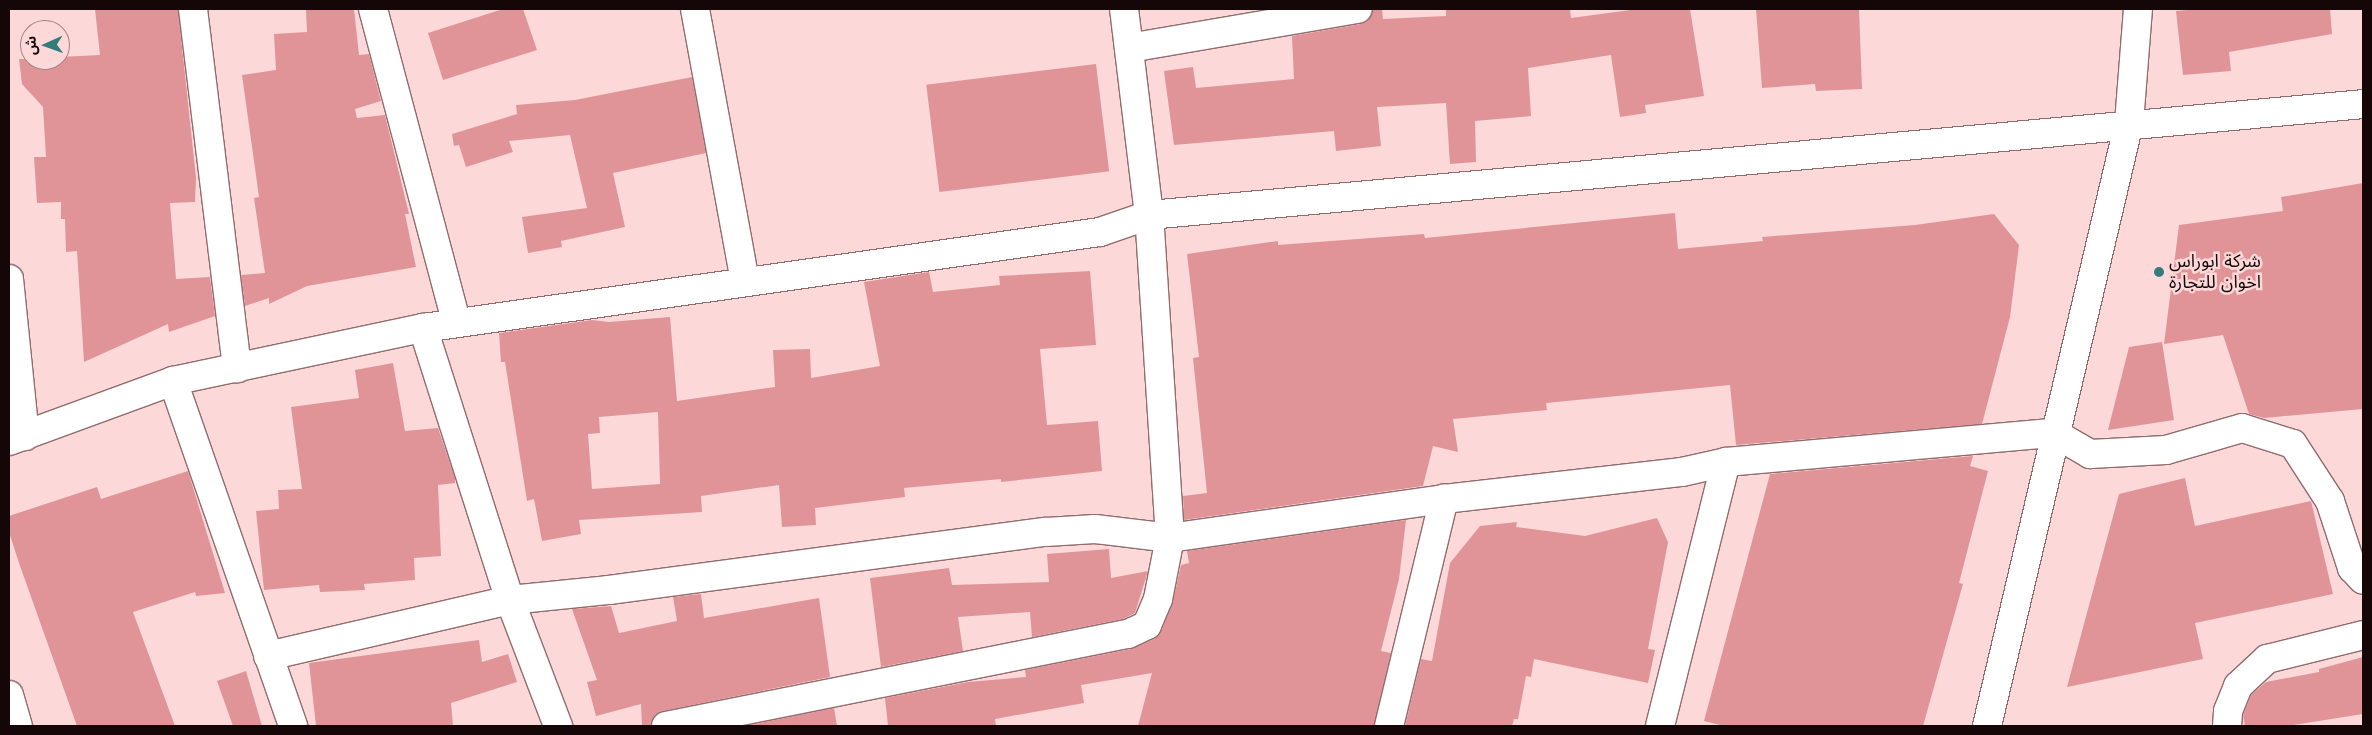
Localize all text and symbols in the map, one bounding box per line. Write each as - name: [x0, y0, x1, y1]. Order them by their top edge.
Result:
- north arrow: [20, 20, 70, 70]
- text: ش: [21, 36, 41, 55]
- place label: شركة ابوراس اخوان للتجارة: [2169, 251, 2261, 294]
- marker: شركة ابوراس اخوان للتجارة: [2153, 266, 2165, 278]

